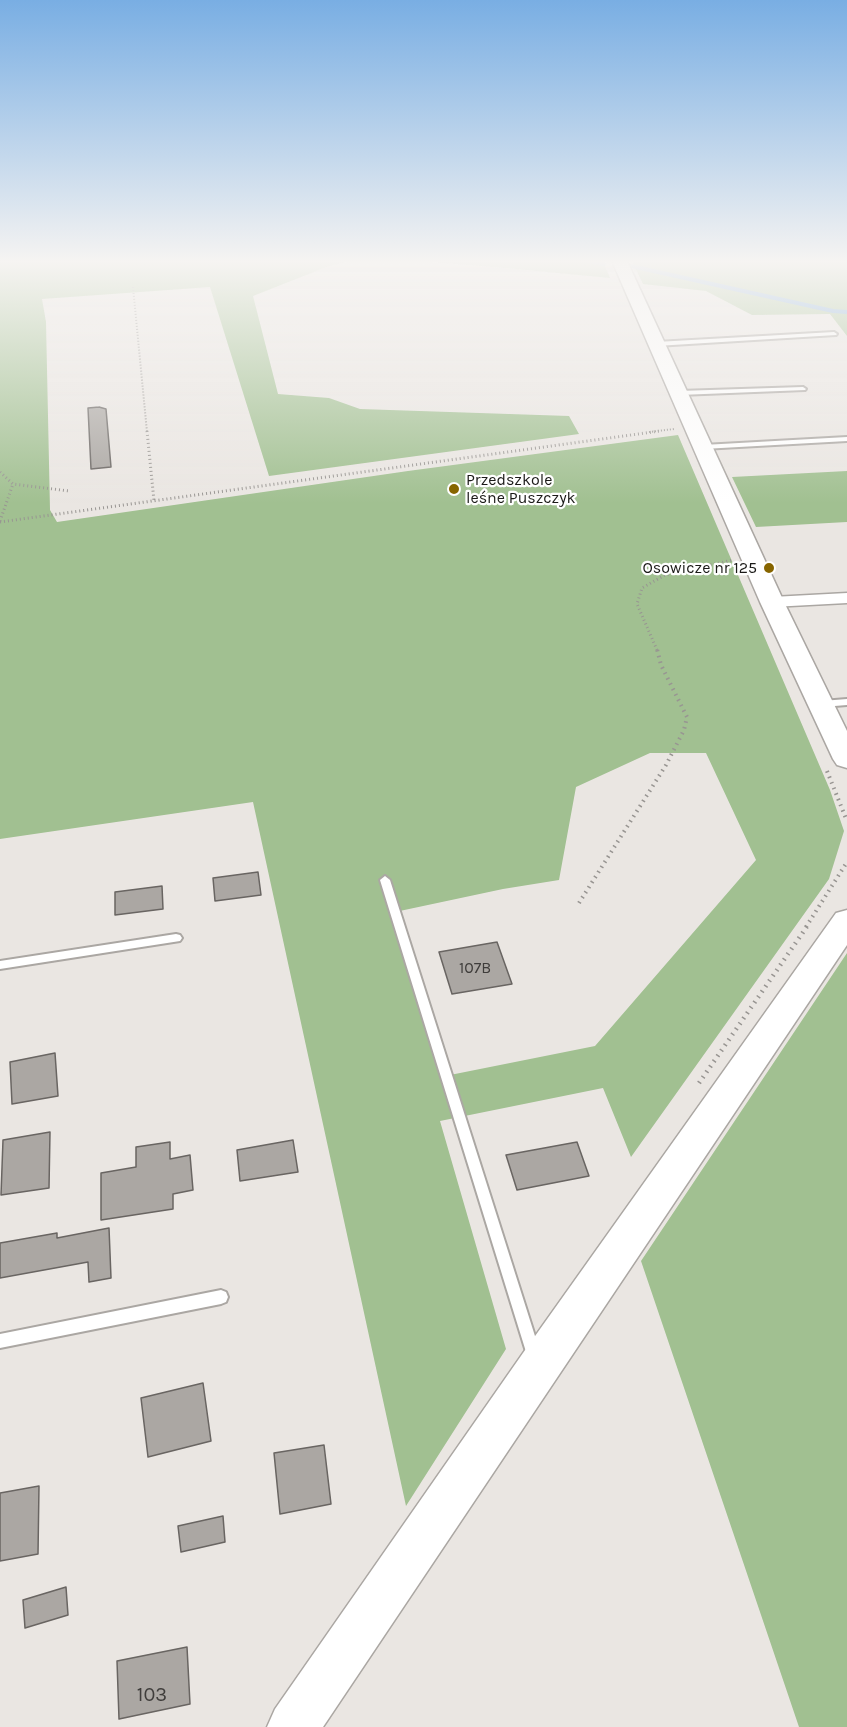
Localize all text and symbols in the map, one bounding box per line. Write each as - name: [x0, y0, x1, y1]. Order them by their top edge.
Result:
- place label: Przedszkole leśne Puszczyk: [466, 470, 576, 508]
- marker: Przedszkole leśne Puszczyk: [447, 482, 461, 496]
- place label: Osowicze nr 125: [642, 558, 757, 578]
- marker: Osowicze nr 125: [762, 561, 776, 575]
- house number: 107B: [459, 958, 491, 978]
- house number: 103: [137, 1683, 167, 1707]

